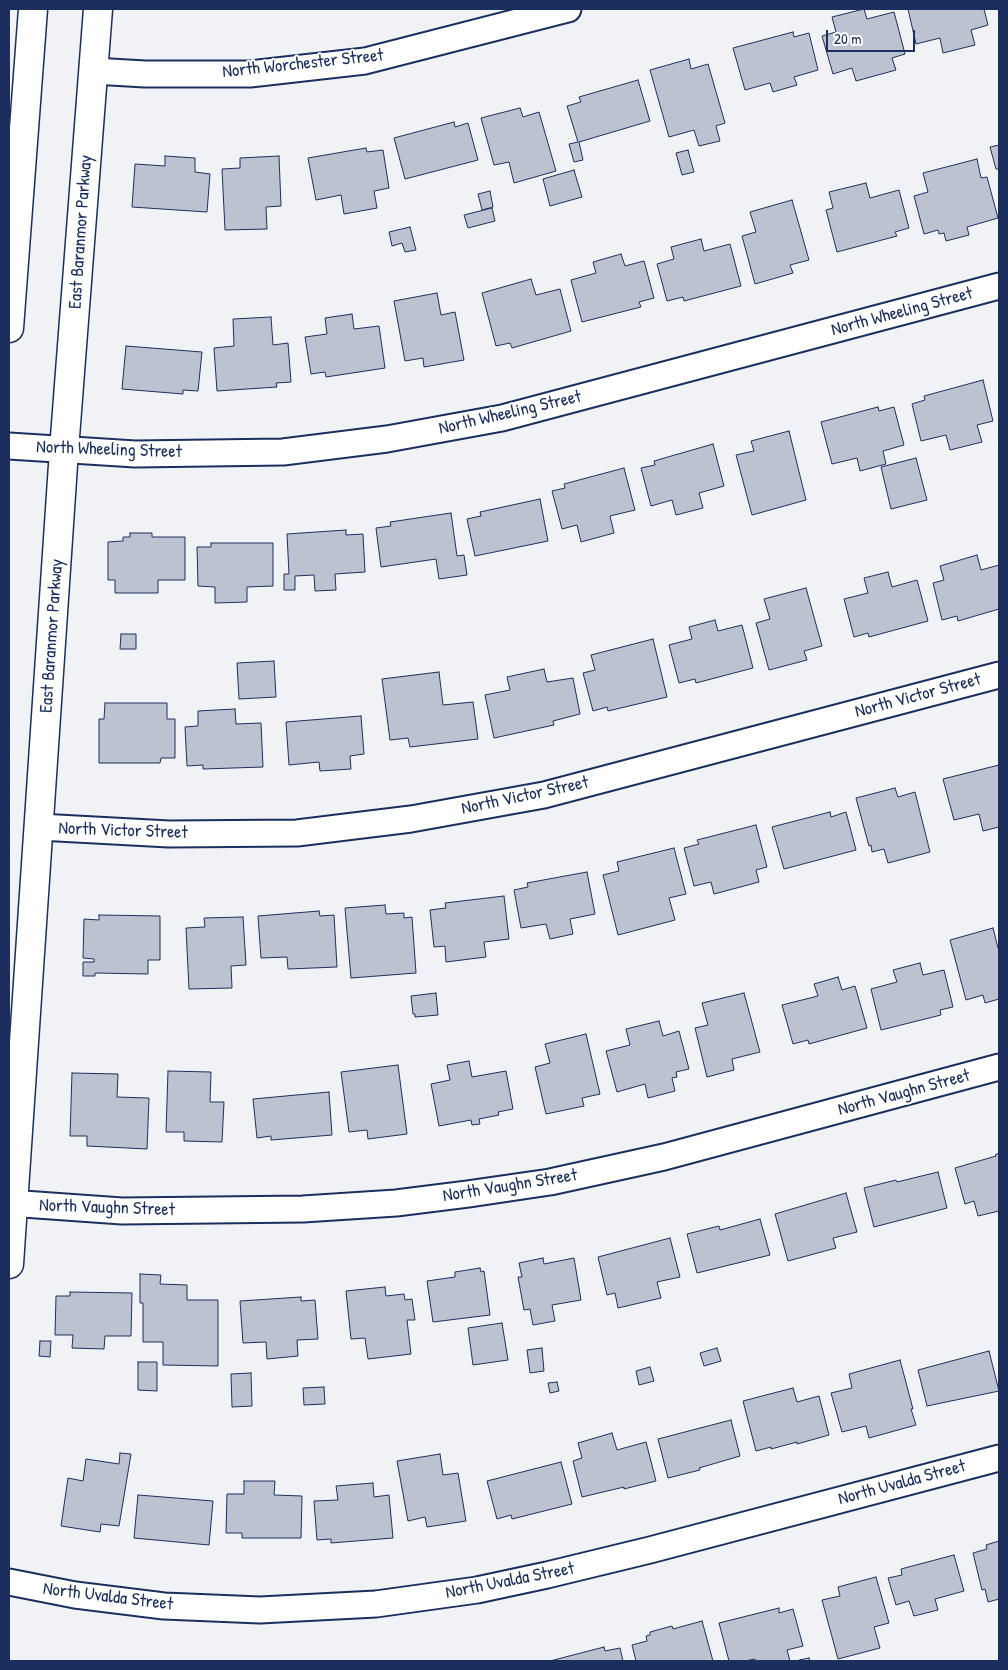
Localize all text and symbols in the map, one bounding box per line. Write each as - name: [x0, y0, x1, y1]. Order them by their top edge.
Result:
- scale bar: [828, 20, 917, 52]
- text: 20 m: [834, 28, 861, 49]
- street label: North Worchester Street: [221, 45, 385, 83]
- street label: East Baranmor Parkway: [65, 154, 97, 310]
- street label: North Wheeling Street: [829, 283, 975, 341]
- street label: North Wheeling Street: [437, 386, 583, 440]
- street label: North Wheeling Street: [36, 437, 182, 463]
- street label: East Baranmor Parkway: [36, 558, 68, 714]
- street label: North Victor Street: [853, 669, 983, 723]
- street label: North Victor Street: [460, 772, 590, 820]
- street label: North Victor Street: [58, 818, 188, 844]
- street label: North Vaughn Street: [836, 1065, 972, 1121]
- street label: North Vaughn Street: [441, 1165, 579, 1207]
- street label: North Vaughn Street: [39, 1195, 175, 1221]
- street label: North Uvalda Street: [836, 1456, 968, 1510]
- street label: North Uvalda Street: [444, 1558, 576, 1604]
- street label: North Uvalda Street: [42, 1578, 174, 1616]

